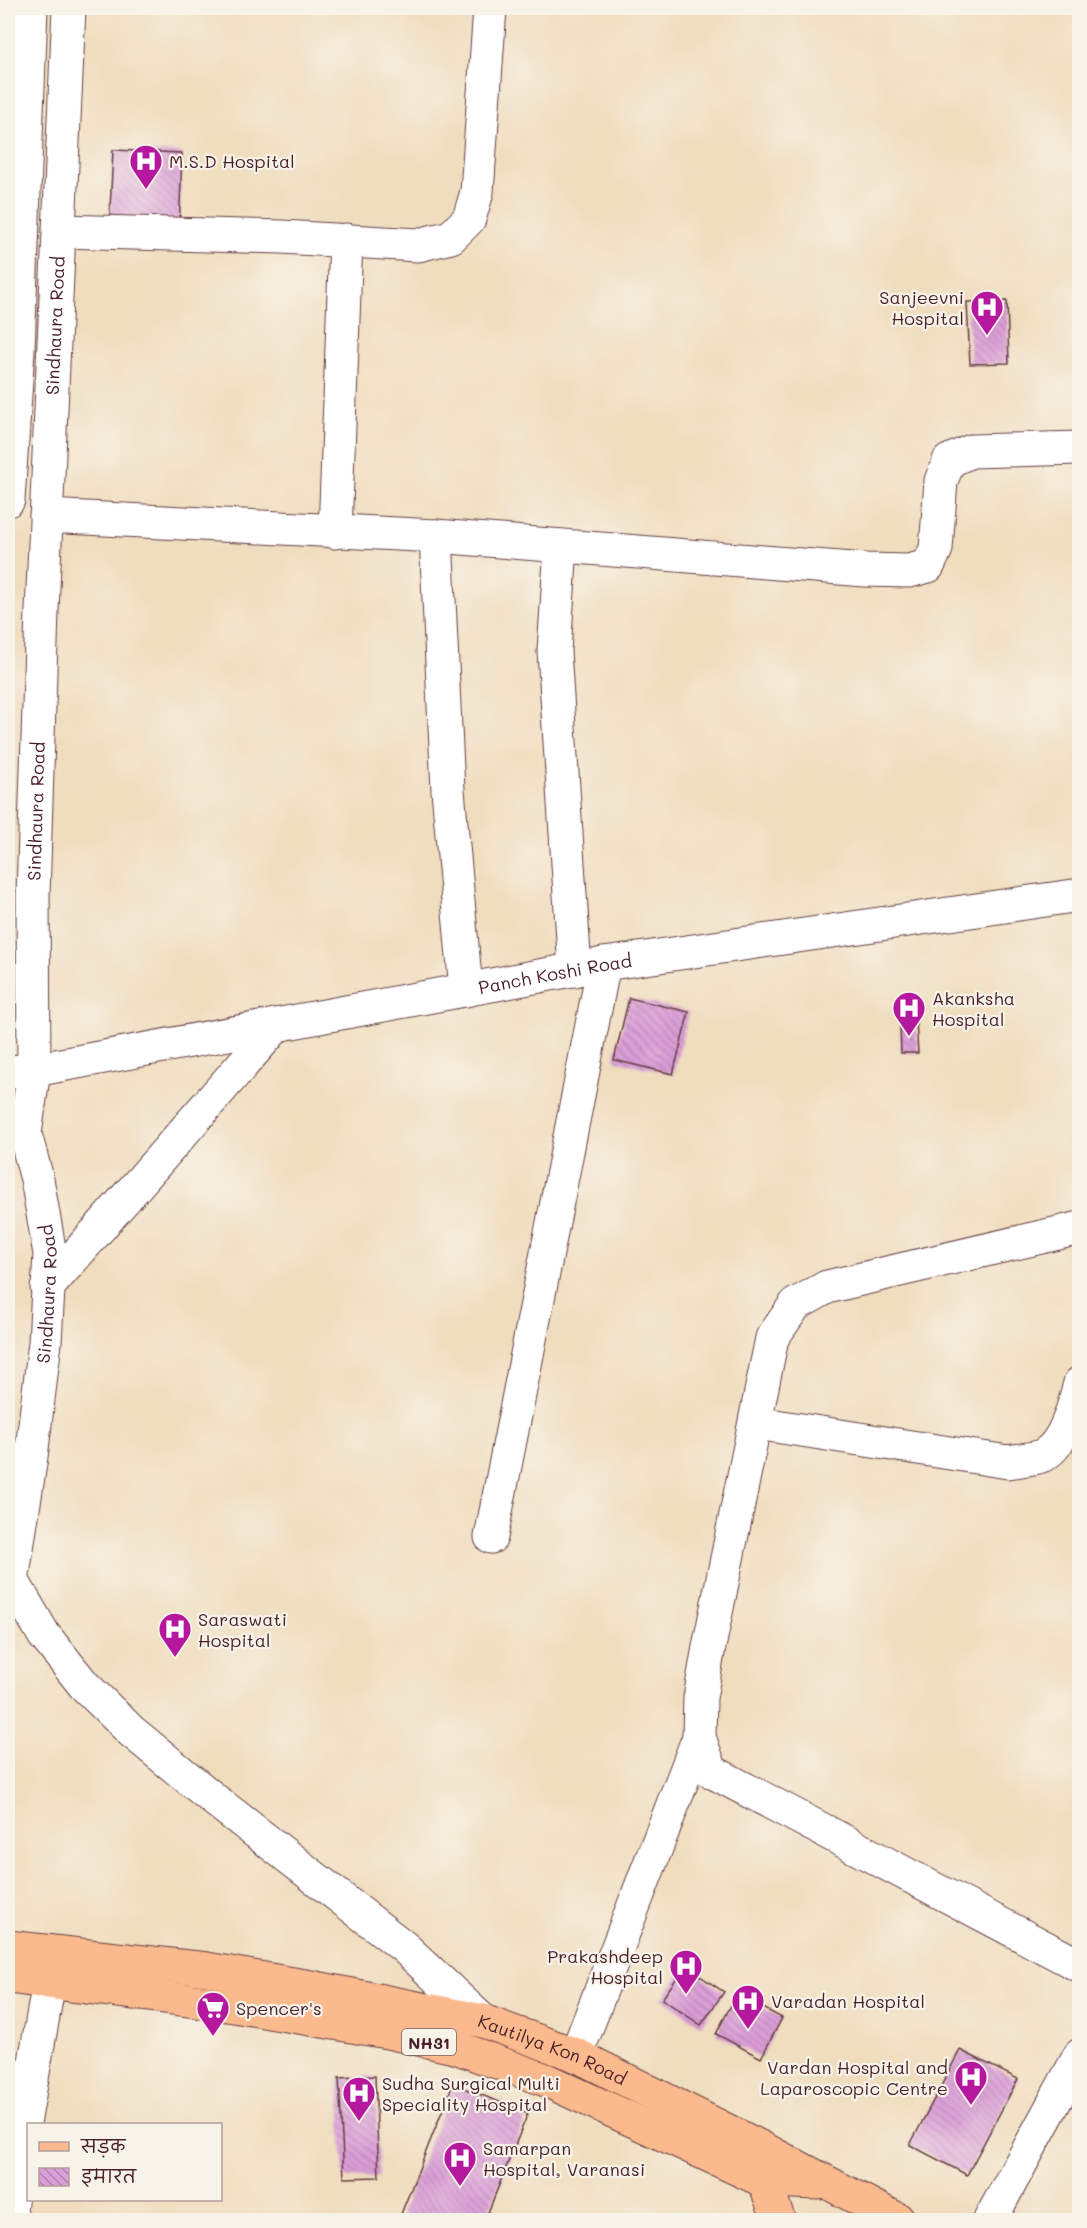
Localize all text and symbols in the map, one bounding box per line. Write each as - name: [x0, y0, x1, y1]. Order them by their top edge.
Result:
- hospital icon: M.S.D Hospital: [128, 143, 164, 190]
- place label: M.S.D Hospital: [169, 149, 295, 173]
- street label: Sindhaura Road: [40, 255, 70, 396]
- place label: Sanjeevni Hospital: [879, 285, 964, 330]
- hospital icon: Sanjeevni Hospital: [969, 289, 1005, 336]
- street label: Sindhaura Road: [21, 741, 50, 881]
- street label: Panch Koshi Road: [476, 948, 633, 999]
- place label: Akanksha Hospital: [932, 986, 1015, 1031]
- hospital icon: Akanksha Hospital: [891, 990, 927, 1037]
- street label: Sindhaura Road: [31, 1223, 62, 1364]
- place label: Saraswati Hospital: [198, 1607, 287, 1652]
- hospital icon: Saraswati Hospital: [157, 1611, 193, 1658]
- place label: Prakashdeep Hospital: [547, 1944, 663, 1989]
- hospital icon: Prakashdeep Hospital: [668, 1948, 704, 1995]
- hospital icon: Varadan Hospital: [730, 1983, 766, 2030]
- place label: Varadan Hospital: [771, 1989, 925, 2013]
- supermarket icon: Spencer's: [195, 1990, 231, 2037]
- place label: Spencer's: [236, 1996, 322, 2020]
- street label: Kautilya Kon Road: [475, 2008, 631, 2090]
- road number: NH31: [402, 2029, 456, 2055]
- place label: Vardan Hospital and Laparoscopic Centre: [760, 2055, 948, 2100]
- hospital icon: Vardan Hospital and Laparoscopic Centre: [953, 2059, 989, 2106]
- place label: Sudha Surgical Multi Speciality Hospital: [382, 2071, 560, 2116]
- hospital icon: Sudha Surgical Multi Speciality Hospital: [341, 2075, 377, 2122]
- legend: [27, 2123, 222, 2201]
- text: सड़क: [80, 2134, 126, 2158]
- place label: Samarpan Hospital, Varanasi: [483, 2136, 645, 2181]
- hospital icon: Samarpan Hospital, Varanasi: [442, 2140, 478, 2187]
- text: इमारत: [81, 2164, 137, 2188]

